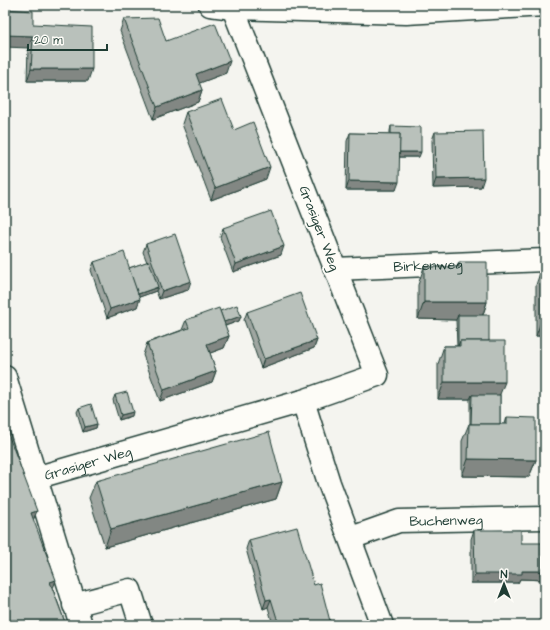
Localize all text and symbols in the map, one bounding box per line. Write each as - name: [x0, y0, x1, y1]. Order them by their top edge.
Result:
- scale bar: [28, 26, 107, 52]
- text: 20 m: [34, 32, 63, 49]
- street label: Grasiger Weg: [294, 183, 344, 274]
- street label: Birkenweg: [393, 255, 463, 277]
- street label: Grasiger Weg: [42, 442, 134, 486]
- street label: Buchenweg: [409, 510, 483, 532]
- north arrow: [484, 564, 524, 604]
- text: N: [501, 567, 508, 582]

